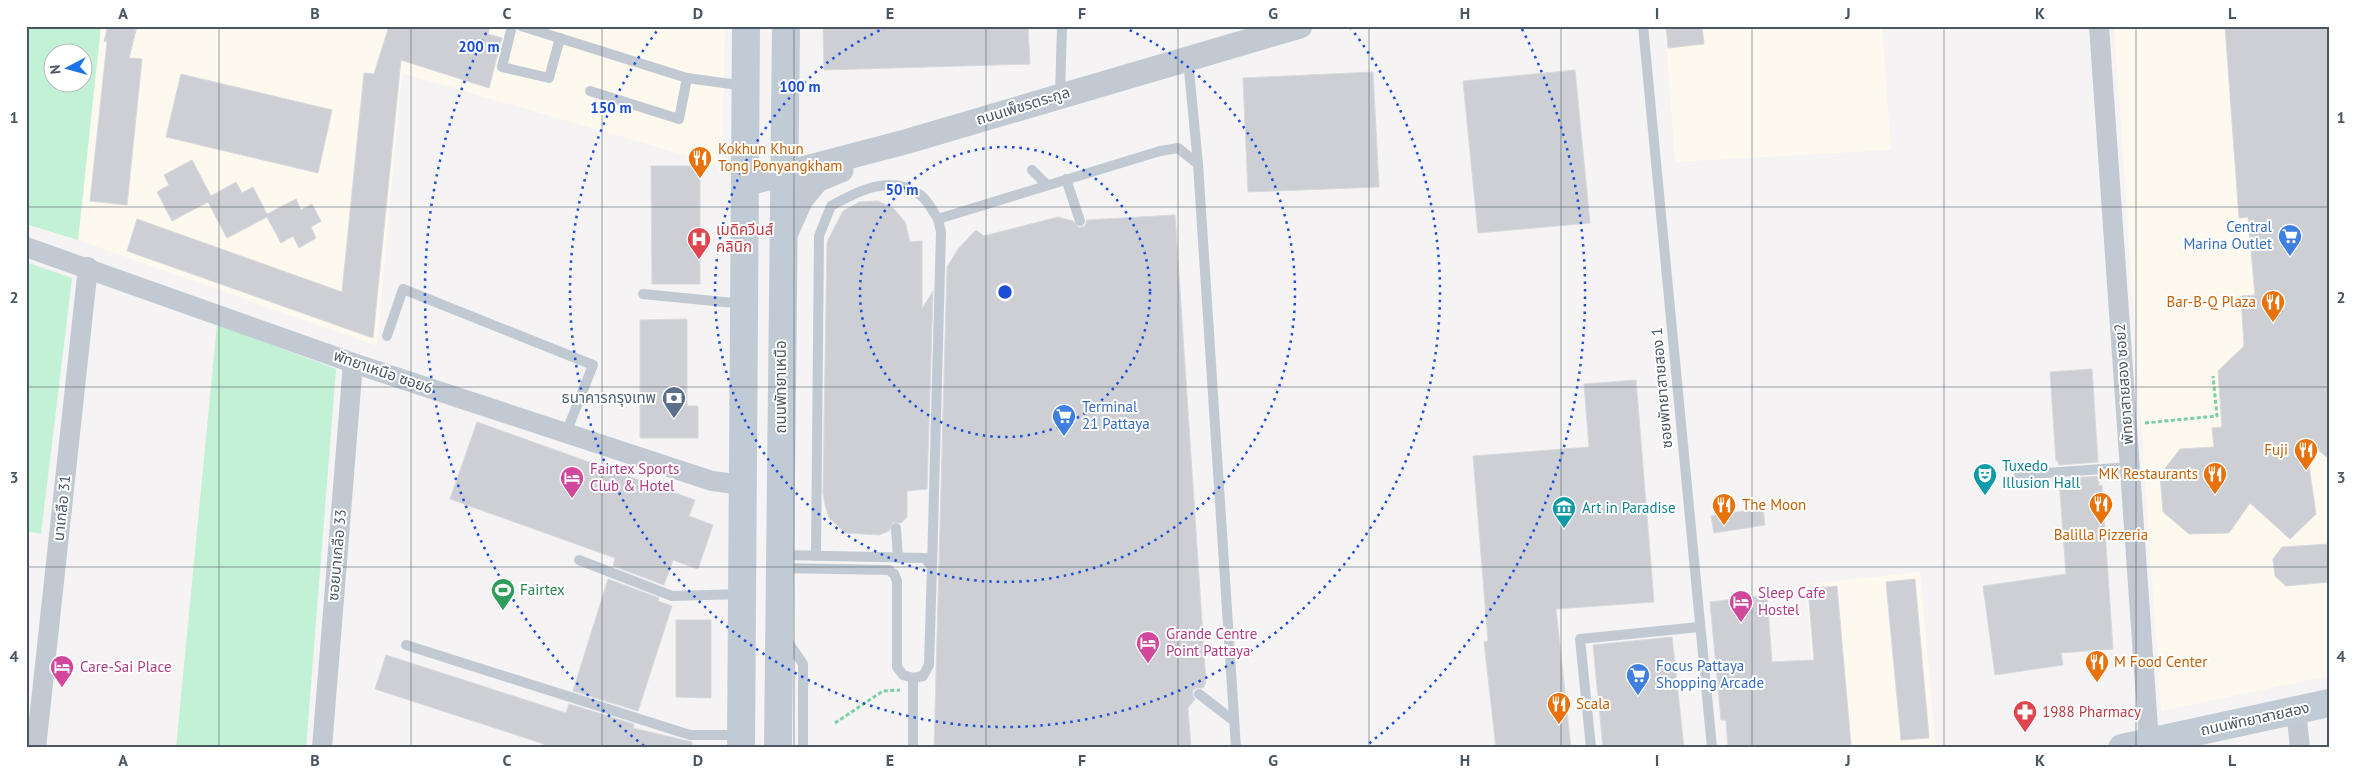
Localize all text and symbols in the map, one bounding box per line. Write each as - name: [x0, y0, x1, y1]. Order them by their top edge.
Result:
- text: A: [118, 3, 128, 23]
- text: B: [310, 3, 320, 23]
- text: C: [503, 3, 512, 23]
- text: D: [693, 3, 703, 23]
- text: E: [886, 3, 894, 23]
- text: F: [1078, 3, 1086, 23]
- text: G: [1268, 3, 1278, 23]
- text: H: [1460, 3, 1470, 23]
- text: I: [1655, 3, 1659, 23]
- text: J: [1844, 3, 1851, 23]
- text: K: [2035, 3, 2045, 23]
- text: L: [2228, 3, 2237, 23]
- text: 200 m: [458, 37, 500, 56]
- north arrow: [42, 42, 92, 92]
- text: N: [46, 64, 65, 75]
- text: 100 m: [779, 77, 821, 96]
- street label: ถนนเพ็ชรตระกูล: [974, 82, 1072, 129]
- text: 150 m: [590, 98, 632, 117]
- text: 1: [9, 107, 19, 127]
- text: 1: [2336, 107, 2346, 127]
- place label: Kokhun Khun Tong Ponyangkham: [718, 139, 843, 175]
- restaurant icon: Kokhun Khun Tong Ponyangkham: [687, 145, 713, 179]
- text: 50 m: [886, 180, 918, 199]
- place label: Central Marina Outlet: [2183, 217, 2273, 253]
- place label: เมดิควีนส์ คลินิก: [716, 220, 774, 256]
- supermarket icon: Central Marina Outlet: [2277, 223, 2303, 257]
- hospital icon: เมดิควีนส์ คลินิก: [686, 226, 712, 260]
- centre of rings: [996, 283, 1014, 301]
- text: 2: [9, 287, 19, 307]
- text: 2: [2336, 287, 2346, 307]
- restaurant icon: Bar-B-Q Plaza: [2260, 289, 2286, 323]
- place label: Bar-B-Q Plaza: [2167, 292, 2256, 311]
- street label: พัทยาสายสอง ซอย2: [2110, 323, 2137, 445]
- street label: ซอยพัทยาสายสอง 1: [1647, 327, 1676, 449]
- street label: ถนนพัทยาเหนือ: [771, 340, 790, 434]
- street label: พัทยาเหนือ ซอย6: [331, 346, 435, 397]
- bank icon: ธนาคารกรุงเทพ: [661, 385, 687, 419]
- place label: ธนาคารกรุงเทพ: [562, 388, 656, 407]
- place label: Terminal 21 Pattaya: [1082, 397, 1150, 433]
- supermarket icon: Terminal 21 Pattaya: [1051, 403, 1077, 437]
- restaurant icon: Fuji: [2293, 437, 2319, 471]
- place label: Fuji: [2264, 440, 2288, 459]
- place label: Tuxedo Illusion Hall: [2002, 456, 2081, 492]
- place label: Fairtex Sports Club & Hotel: [590, 459, 679, 495]
- restaurant icon: MK Restaurants: [2202, 461, 2228, 495]
- theatre icon: Tuxedo Illusion Hall: [1972, 462, 1998, 496]
- place label: MK Restaurants: [2099, 464, 2198, 483]
- hotel icon: Fairtex Sports Club & Hotel: [559, 465, 585, 499]
- text: 3: [9, 467, 19, 487]
- text: 3: [2336, 467, 2346, 487]
- street label: นาเกลือ 31: [49, 474, 74, 542]
- restaurant icon: Balilla Pizzeria: [2088, 491, 2114, 525]
- restaurant icon: The Moon: [1711, 492, 1737, 526]
- museum icon: Art in Paradise: [1551, 495, 1577, 529]
- place label: The Moon: [1742, 495, 1806, 514]
- place label: Art in Paradise: [1582, 498, 1676, 517]
- street label: ซอยนาเกลือ 33: [323, 508, 350, 602]
- place label: Balilla Pizzeria: [2054, 525, 2148, 544]
- sports icon: Fairtex: [490, 577, 516, 611]
- place label: Fairtex: [520, 580, 565, 599]
- place label: Sleep Cafe Hostel: [1758, 583, 1826, 619]
- hotel icon: Sleep Cafe Hostel: [1728, 589, 1754, 623]
- place label: Grande Centre Point Pattaya: [1166, 624, 1257, 660]
- hotel icon: Grande Centre Point Pattaya: [1135, 630, 1161, 664]
- text: 4: [9, 646, 19, 666]
- text: 4: [2336, 646, 2346, 666]
- restaurant icon: M Food Center: [2084, 649, 2110, 683]
- place label: M Food Center: [2114, 652, 2207, 671]
- hotel icon: Care-Sai Place: [49, 654, 75, 688]
- place label: Focus Pattaya Shopping Arcade: [1656, 656, 1764, 692]
- place label: Care-Sai Place: [80, 657, 172, 676]
- supermarket icon: Focus Pattaya Shopping Arcade: [1625, 662, 1651, 696]
- restaurant icon: Scala: [1546, 691, 1572, 725]
- place label: Scala: [1576, 694, 1610, 713]
- street label: ถนนพัทยาสายสอง: [2199, 698, 2311, 739]
- pharmacy icon: 1988 Pharmacy: [2012, 699, 2038, 733]
- place label: 1988 Pharmacy: [2042, 702, 2141, 721]
- text: A: [118, 750, 128, 770]
- text: B: [310, 750, 320, 770]
- text: C: [503, 750, 512, 770]
- text: D: [693, 750, 703, 770]
- text: E: [886, 750, 894, 770]
- text: F: [1078, 750, 1086, 770]
- text: G: [1268, 750, 1278, 770]
- text: H: [1460, 750, 1470, 770]
- text: I: [1655, 750, 1659, 770]
- text: J: [1844, 750, 1851, 770]
- text: K: [2035, 750, 2045, 770]
- text: L: [2228, 750, 2237, 770]

